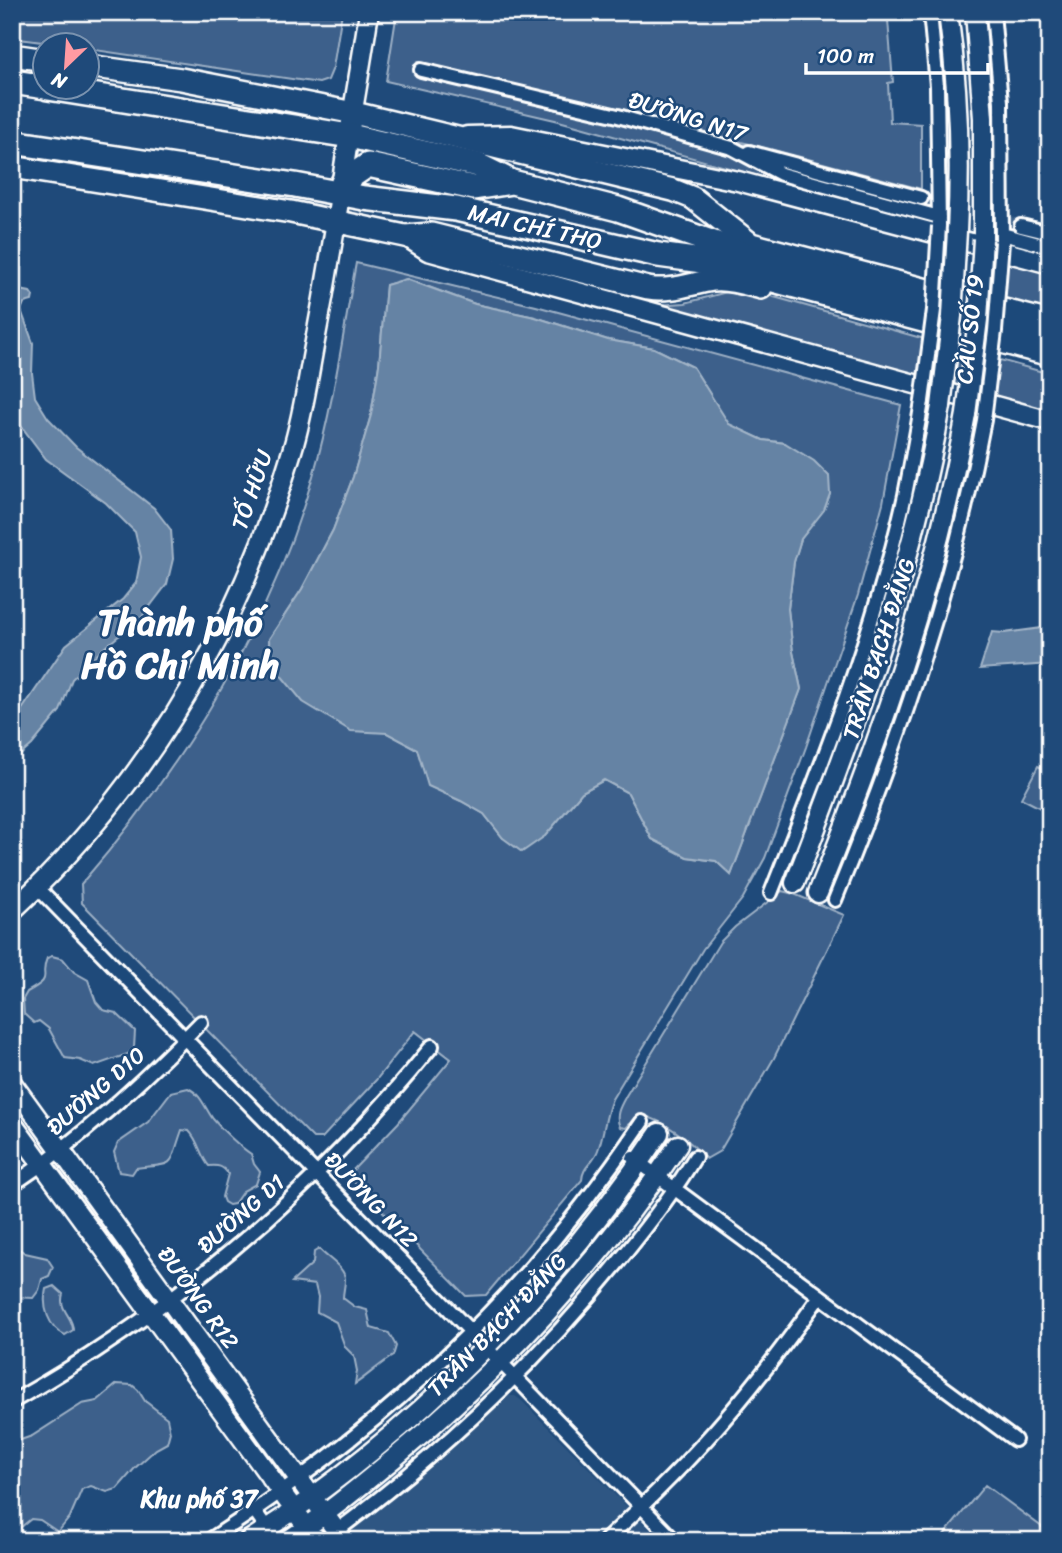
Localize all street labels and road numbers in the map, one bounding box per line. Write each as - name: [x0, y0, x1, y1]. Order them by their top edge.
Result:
- street label: ĐƯỜNG N17: [624, 80, 754, 155]
- street label: MAI CHÍ THỌ: [464, 192, 606, 262]
- street label: CẦU SỐ 19: [944, 272, 996, 386]
- street label: TỐ HỮU: [219, 443, 285, 536]
- street label: TRẦN BẠCH ĐẰNG: [830, 553, 928, 745]
- street label: ĐƯỜNG D10: [37, 1036, 155, 1146]
- street label: ĐƯỜNG N12: [314, 1142, 428, 1258]
- street label: ĐƯỜNG D1: [187, 1163, 295, 1265]
- street label: ĐƯỜNG R12: [146, 1237, 250, 1359]
- street label: TRẦN BẠCH ĐẰNG: [416, 1243, 578, 1407]

